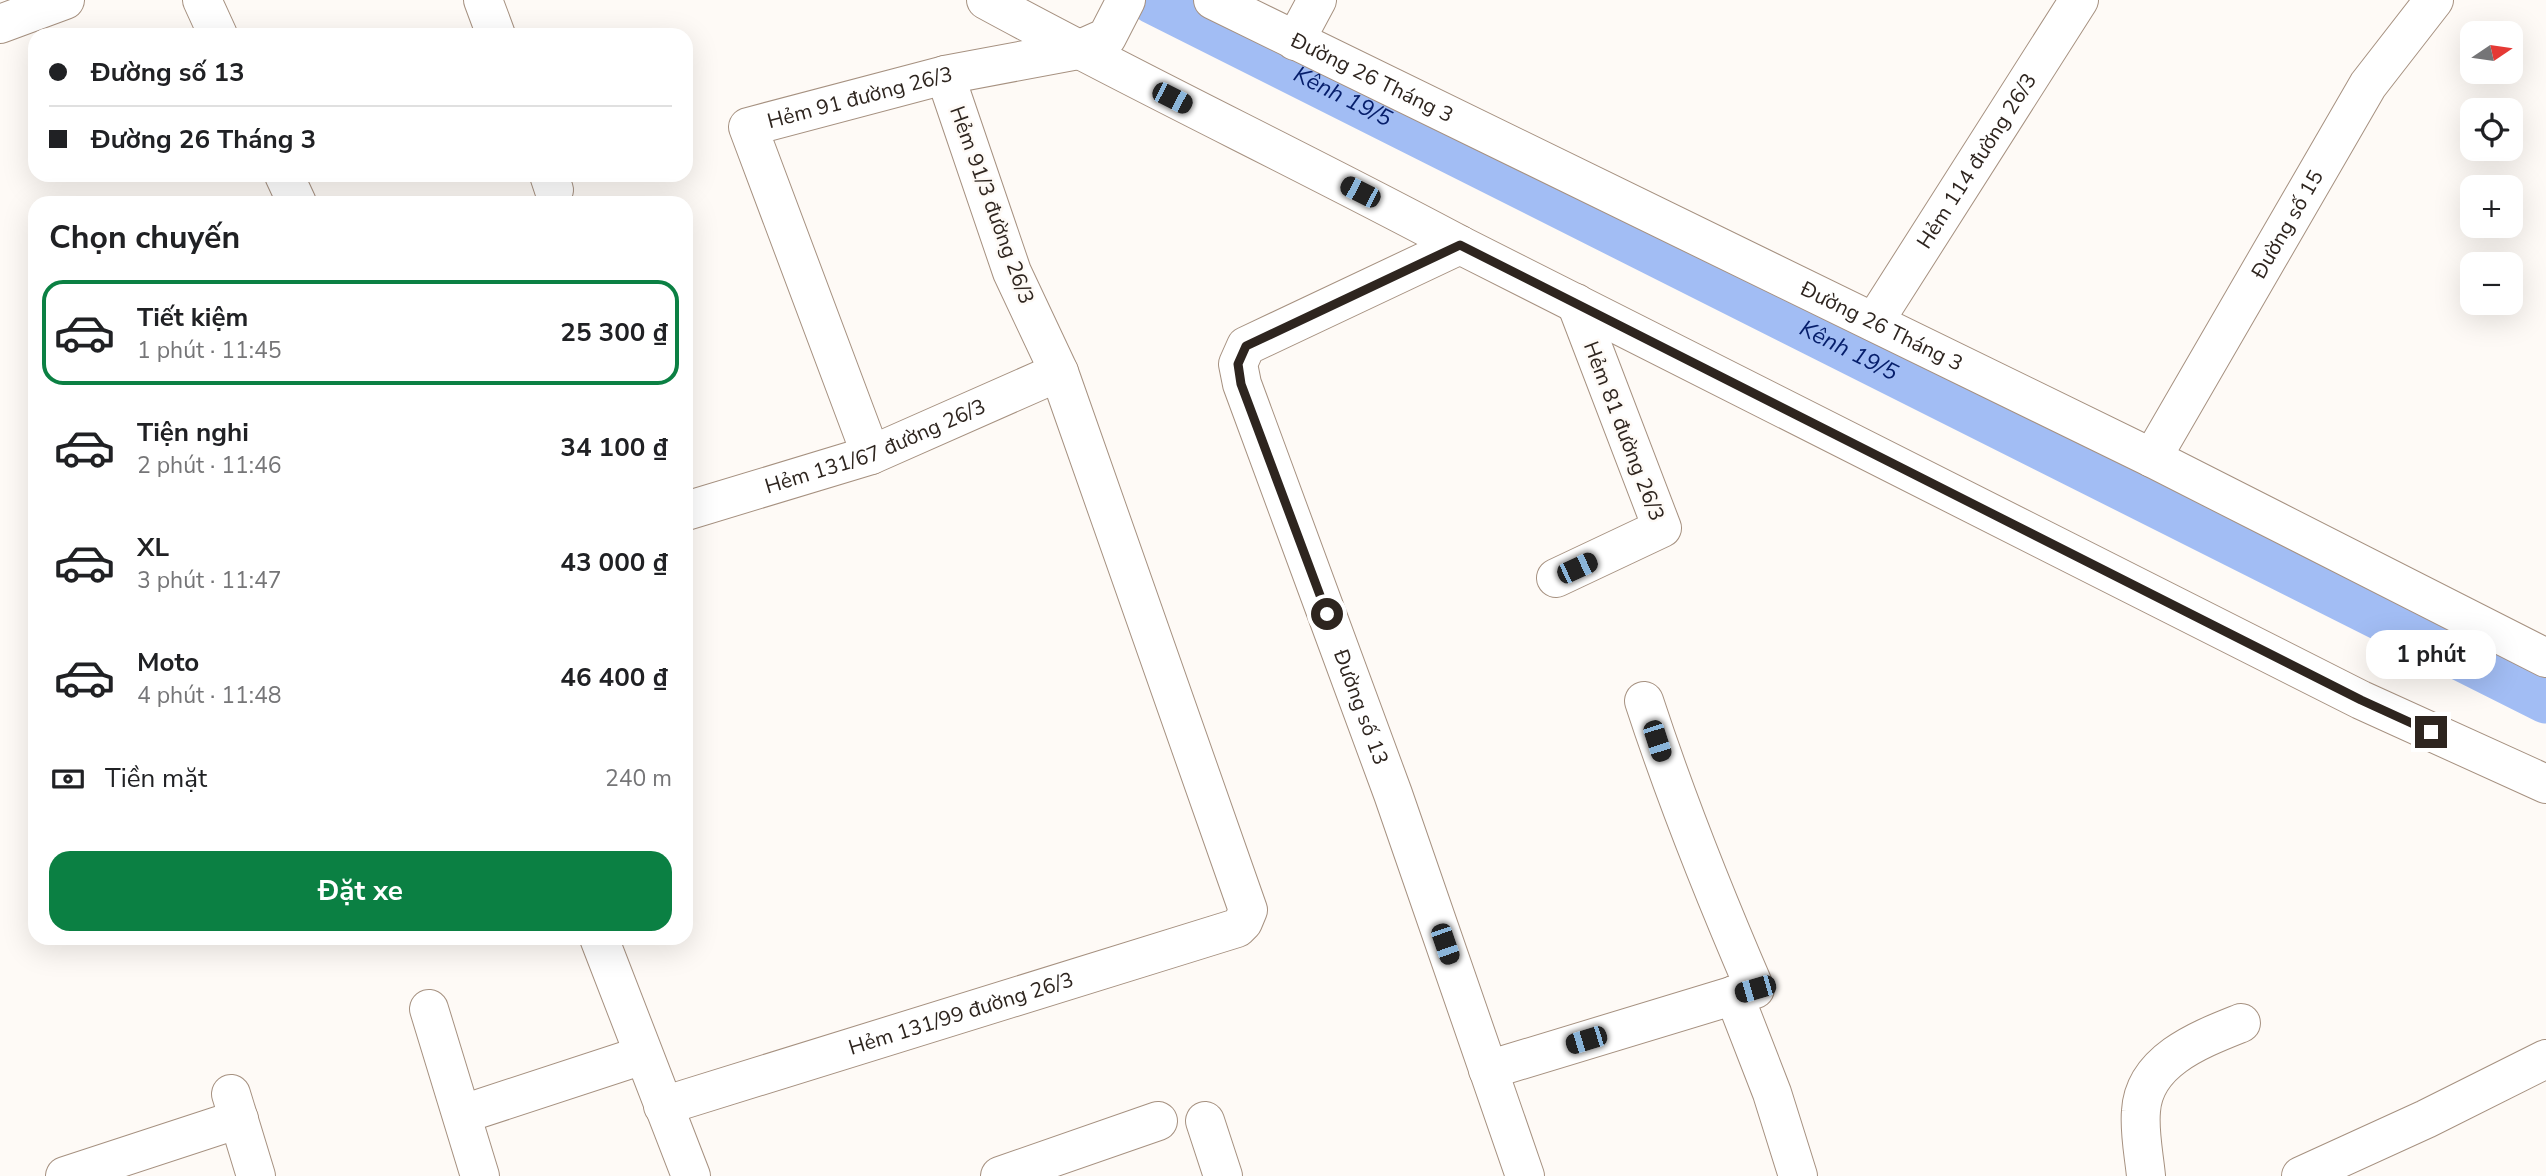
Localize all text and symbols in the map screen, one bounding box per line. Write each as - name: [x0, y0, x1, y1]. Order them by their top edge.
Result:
- north arrow: [2460, 21, 2524, 84]
- map controls: [2460, 21, 2523, 315]
- street label: Đường 26 Tháng 3: [1285, 26, 1458, 129]
- text: Đường số 13: [91, 55, 245, 90]
- water label: Kênh 19/5: [1289, 59, 1398, 134]
- street label: Hẻm 91 đường 26/3: [764, 60, 955, 135]
- street label: Hẻm 114 đường 26/3: [1910, 68, 2043, 254]
- car: [1149, 79, 1196, 117]
- button: locate: [2460, 98, 2523, 161]
- street label: Hẻm 91/3 đường 26/3: [943, 102, 1041, 308]
- text: Đường 26 Tháng 3: [91, 122, 316, 157]
- street label: Đường số 15: [2244, 165, 2330, 285]
- car: [1337, 173, 1384, 211]
- button: +: [2460, 175, 2523, 238]
- text: Chọn chuyến: [49, 216, 240, 259]
- button: −: [2460, 252, 2523, 315]
- street label: Đường 26 Tháng 3: [1795, 274, 1968, 378]
- text: Tiết kiệm: [137, 300, 248, 335]
- icon: car: [53, 301, 116, 364]
- water label: Kênh 19/5: [1794, 313, 1903, 388]
- text: 25 300 ₫: [560, 315, 668, 350]
- text: 1 phút · 11:45: [137, 335, 282, 366]
- street label: Hẻm 81 đường 26/3: [1577, 337, 1671, 525]
- street label: Hẻm 131/67 đường 26/3: [761, 392, 990, 500]
- text: Tiện nghi: [137, 415, 249, 450]
- icon: car: [53, 416, 116, 479]
- text: 34 100 ₫: [560, 430, 668, 465]
- text: 2 phút · 11:46: [137, 450, 282, 481]
- text: XL: [137, 530, 169, 565]
- icon: car: [53, 531, 116, 594]
- text: 43 000 ₫: [560, 545, 668, 580]
- car: [1554, 550, 1601, 586]
- text: 3 phút · 11:47: [137, 565, 282, 596]
- route start: [1311, 598, 1343, 630]
- callout: 1 phút: [2366, 630, 2496, 680]
- text: 1 phút: [2396, 639, 2466, 670]
- street label: Đường số 13: [1327, 644, 1395, 769]
- text: Moto: [137, 645, 199, 680]
- icon: car: [53, 646, 116, 709]
- text: 46 400 ₫: [560, 660, 668, 695]
- text: 4 phút · 11:48: [137, 680, 282, 711]
- route end: [2415, 716, 2447, 748]
- car: [1641, 718, 1674, 764]
- icon: cash: [49, 760, 87, 798]
- text: Tiền mặt: [105, 761, 207, 796]
- text: 240 m: [605, 763, 672, 794]
- button: Đặt xe: [49, 851, 672, 931]
- car: [1429, 921, 1462, 967]
- street label: Hẻm 131/99 đường 26/3: [845, 966, 1077, 1062]
- car: [1732, 973, 1779, 1005]
- car: [1563, 1024, 1610, 1056]

